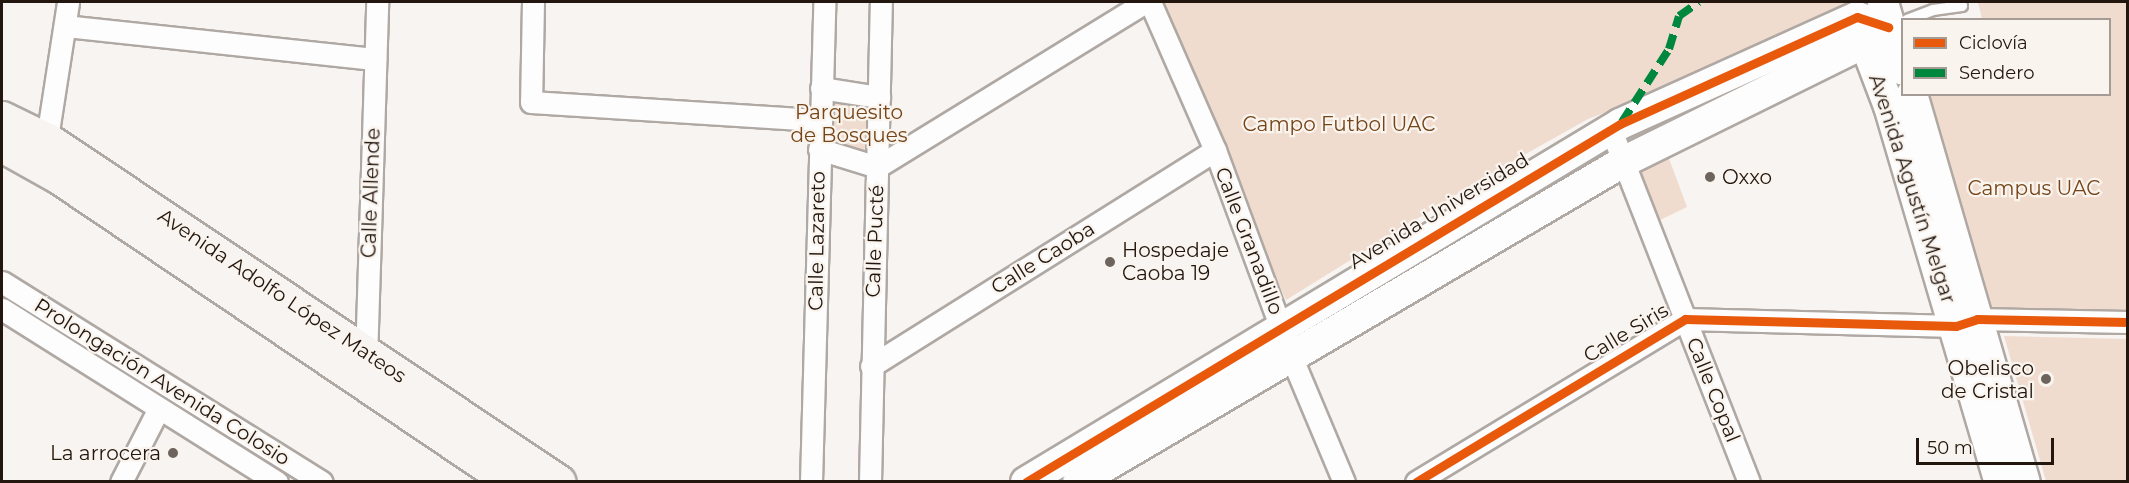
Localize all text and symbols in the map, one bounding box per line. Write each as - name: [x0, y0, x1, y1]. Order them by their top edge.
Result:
- legend: [1901, 18, 2111, 96]
- text: Ciclovía: [1959, 32, 2028, 54]
- text: Sendero: [1959, 62, 2034, 84]
- street label: Avenida Agustín Melgar: [1864, 71, 1960, 307]
- park label: Parquesito de Bosques: [790, 100, 908, 147]
- park label: Campo Futbol UAC: [1243, 112, 1435, 136]
- street label: Calle Allende: [357, 127, 385, 259]
- street label: Avenida Universidad: [1345, 148, 1533, 274]
- street label: Calle Granadillo: [1210, 164, 1288, 318]
- place label: Oxxo: [1722, 165, 1772, 189]
- marker: Oxxo: [1703, 170, 1717, 184]
- street label: Calle Lazareto: [804, 171, 830, 311]
- park label: Campus UAC: [1968, 176, 2100, 200]
- street label: Calle Pucté: [861, 184, 889, 298]
- street label: Avenida Adolfo López Mateos: [153, 204, 411, 388]
- street label: Calle Caoba: [987, 217, 1099, 299]
- place label: Hospedaje Caoba 19: [1122, 238, 1229, 285]
- marker: Hospedaje Caoba 19: [1103, 255, 1117, 269]
- street label: Prolongación Avenida Colosio: [30, 293, 294, 471]
- street label: Calle Siris: [1579, 298, 1673, 368]
- street label: Calle Copal: [1681, 334, 1745, 446]
- place label: Obelisco de Cristal: [1941, 356, 2034, 403]
- marker: Obelisco de Cristal: [2039, 372, 2053, 386]
- scale bar: [1919, 426, 2057, 464]
- text: 50 m: [1927, 437, 1973, 459]
- place label: La arrocera: [50, 441, 161, 465]
- marker: La arrocera: [166, 446, 180, 460]

